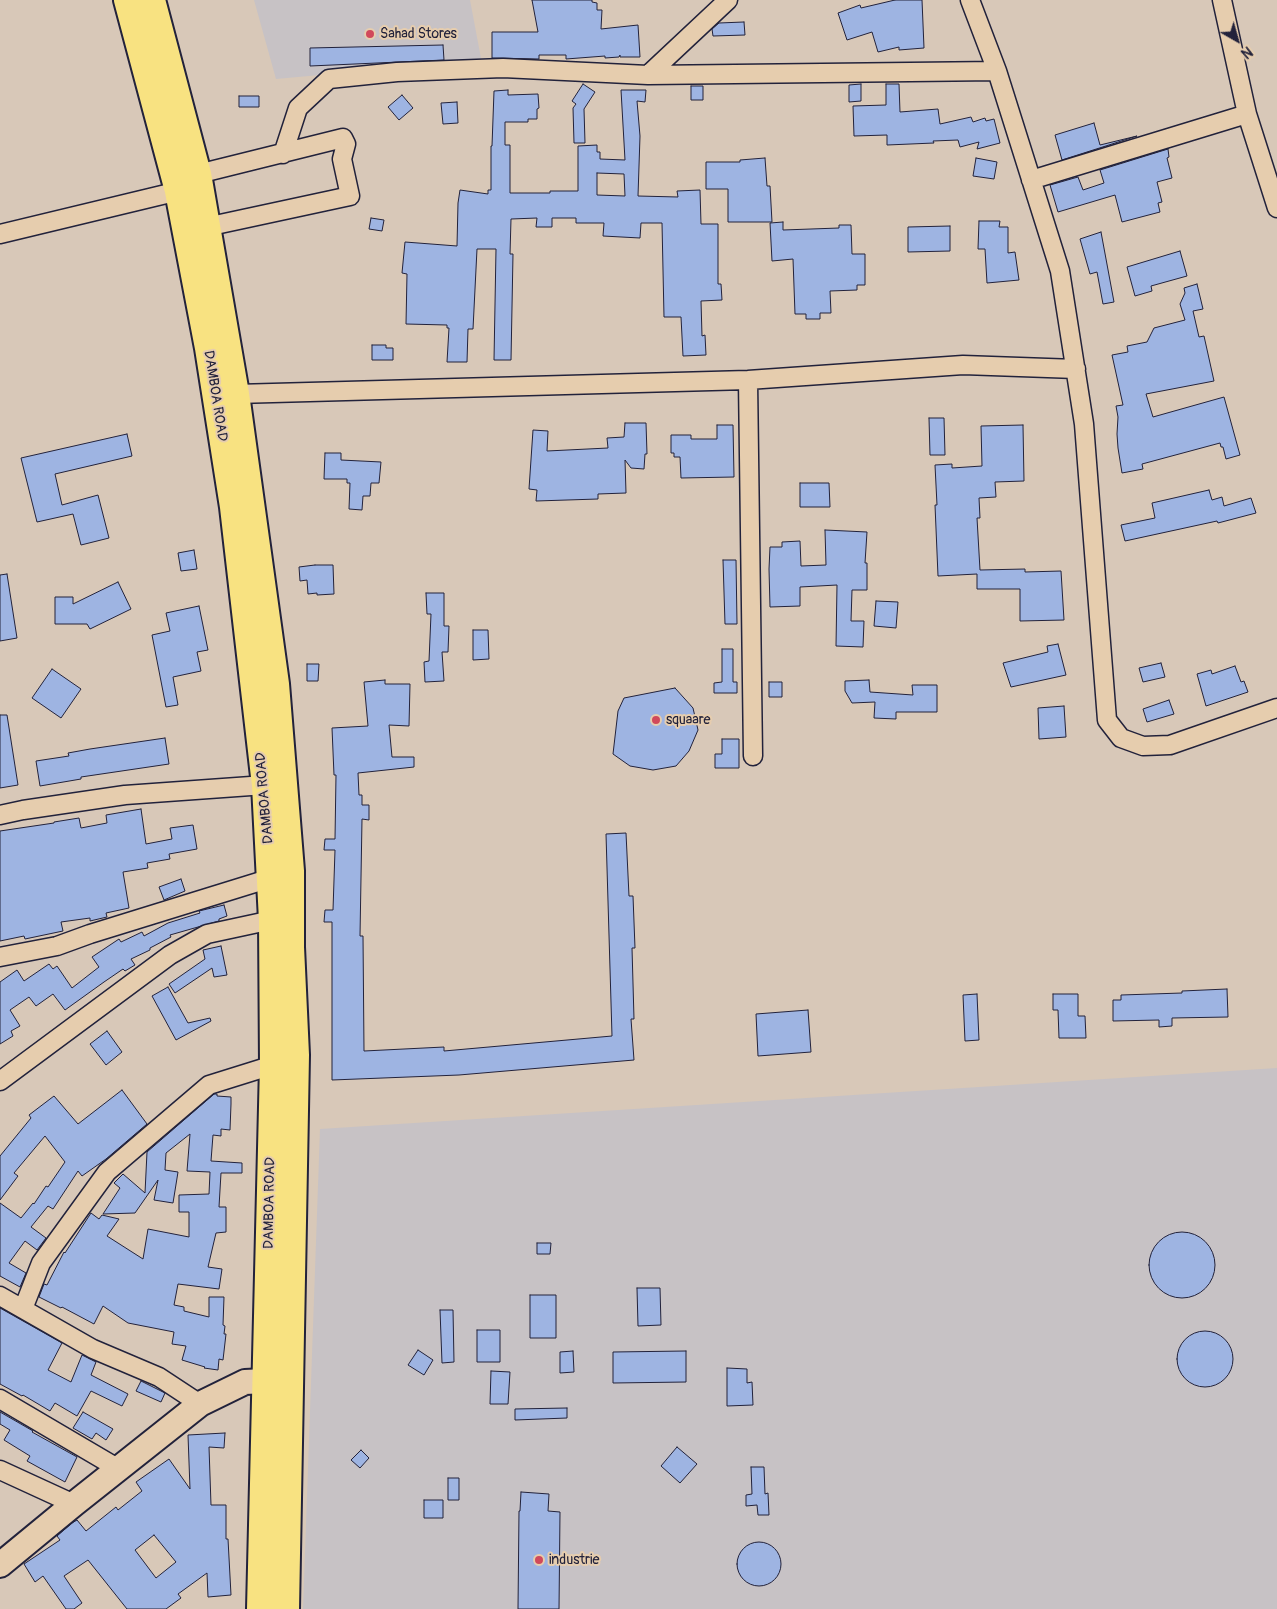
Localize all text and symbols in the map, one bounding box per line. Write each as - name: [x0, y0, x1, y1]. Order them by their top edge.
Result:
- north arrow: [1212, 15, 1262, 65]
- place label: Sahad Stores: [380, 26, 457, 42]
- marker: Sahad Stores: [364, 28, 376, 40]
- text: N: [1238, 43, 1256, 62]
- street label: DAMBOA ROAD: [200, 349, 230, 443]
- place label: squaare: [666, 712, 710, 728]
- marker: squaare: [650, 714, 662, 726]
- street label: DAMBOA ROAD: [253, 752, 277, 844]
- street label: DAMBOA ROAD: [261, 1157, 279, 1249]
- place label: industrie: [549, 1552, 599, 1568]
- marker: industrie: [533, 1554, 545, 1566]

